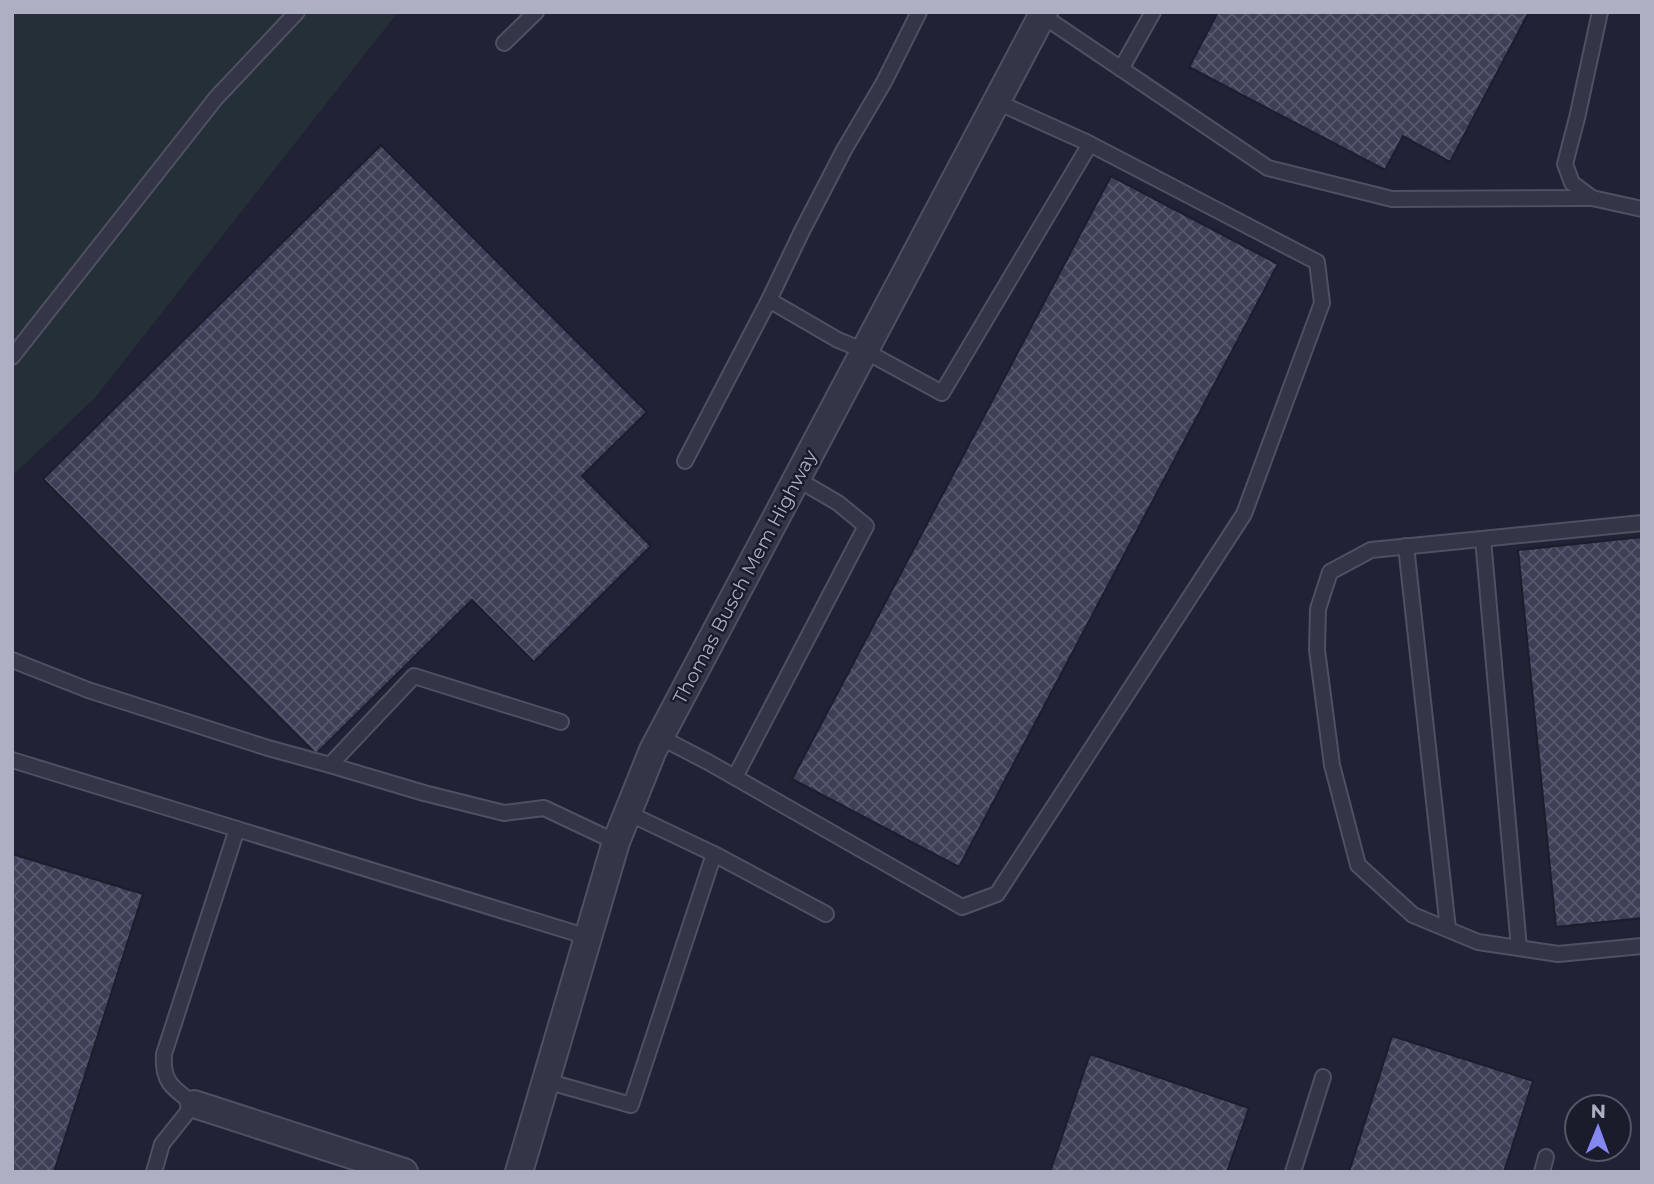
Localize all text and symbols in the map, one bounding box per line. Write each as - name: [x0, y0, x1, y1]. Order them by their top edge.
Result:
- street label: Thomas Busch Mem Highway: [668, 445, 822, 708]
- north arrow: [1563, 1093, 1633, 1163]
- text: N: [1590, 1100, 1606, 1123]

